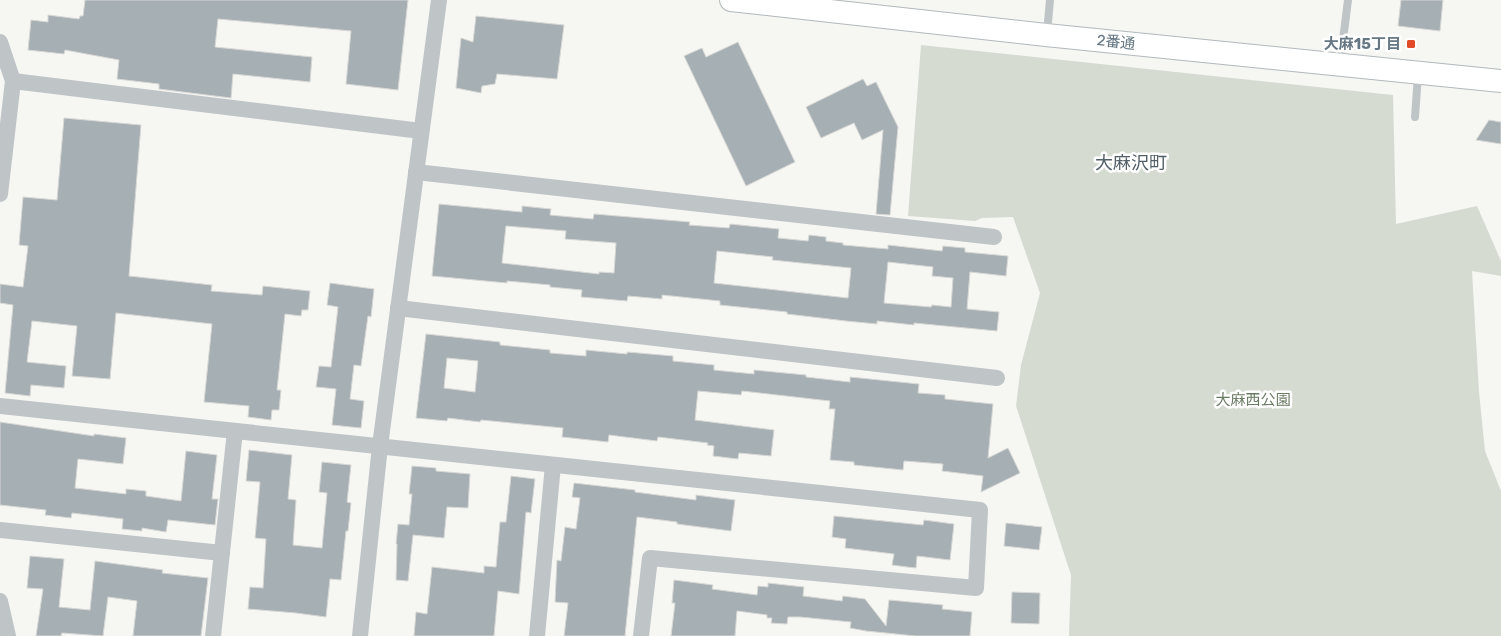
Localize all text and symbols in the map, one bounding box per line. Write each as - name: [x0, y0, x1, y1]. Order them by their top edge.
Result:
- street label: 2番通: [1096, 31, 1136, 53]
- place label: 大麻15丁目: [1324, 35, 1401, 53]
- marker: 大麻15丁目: [1405, 38, 1417, 50]
- district label: 大麻沢町: [1095, 152, 1167, 174]
- park label: 大麻西公園: [1215, 391, 1291, 409]

